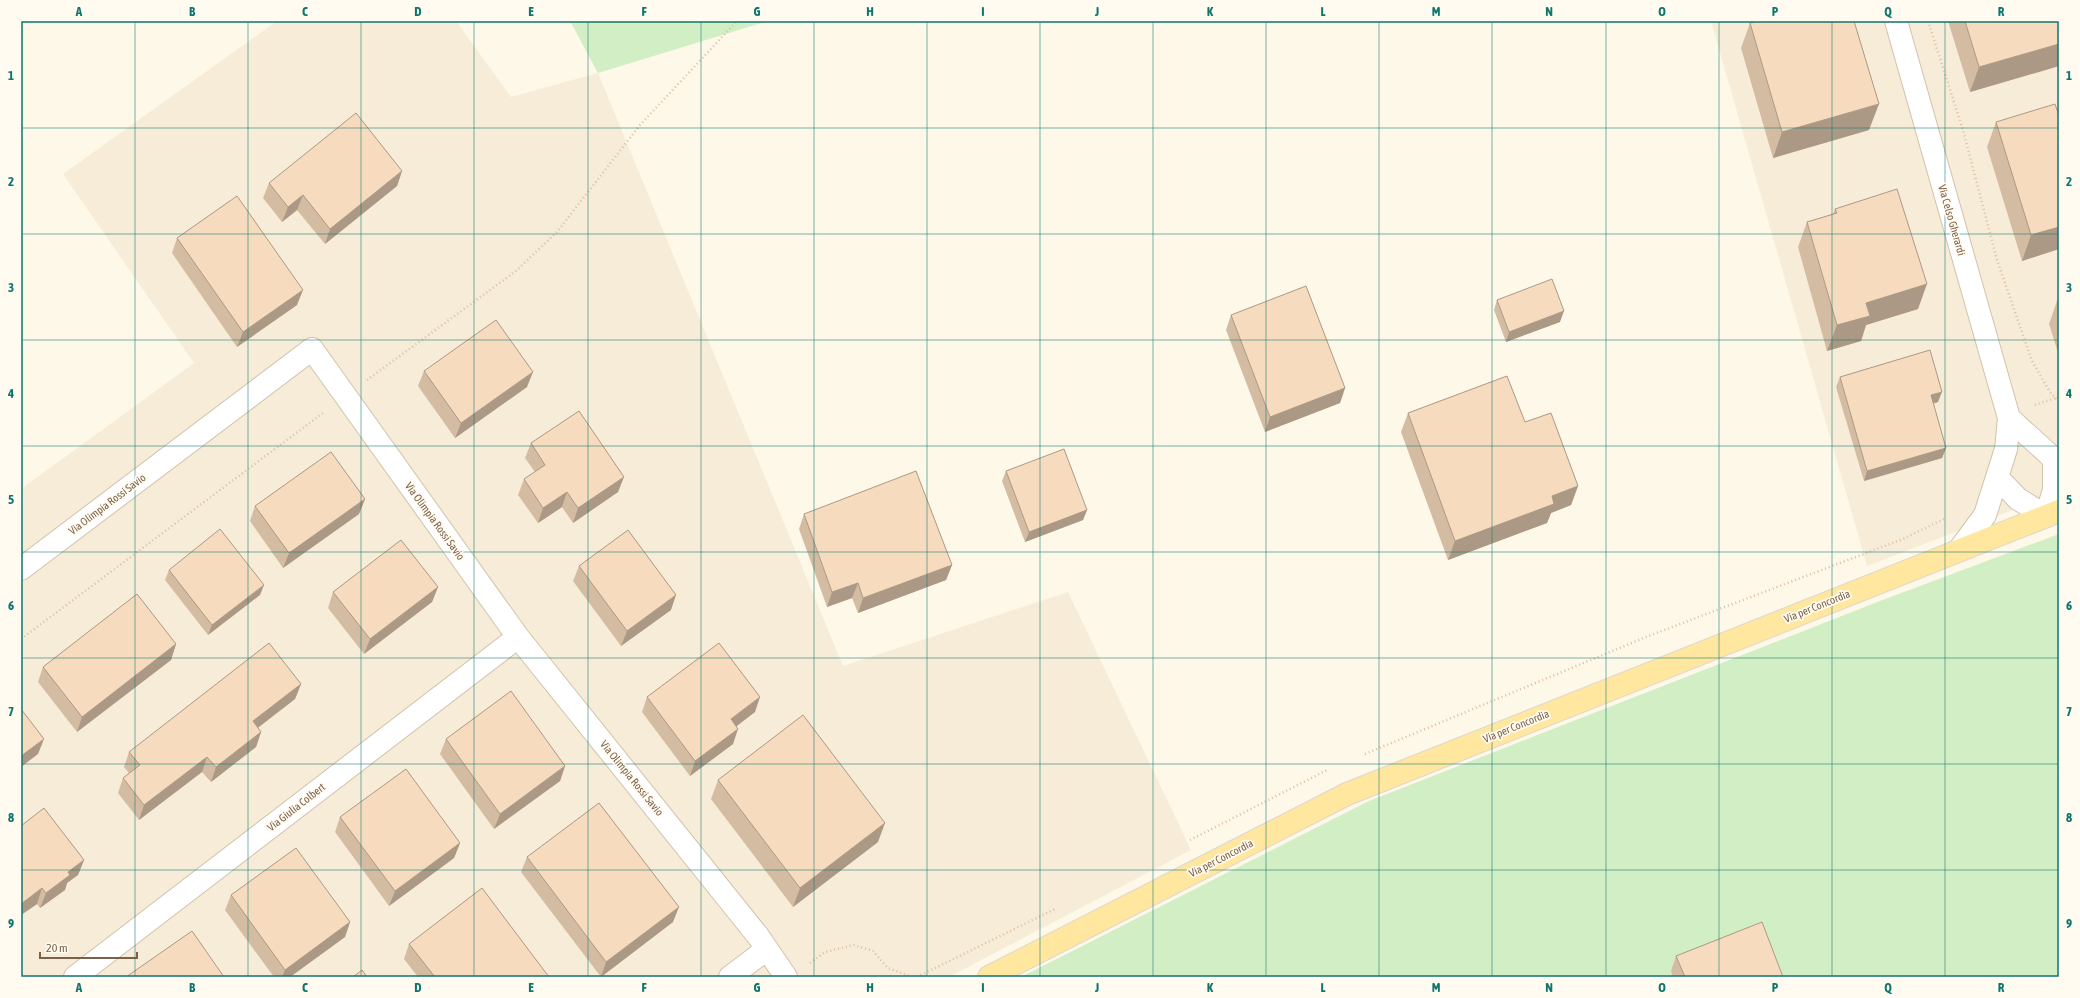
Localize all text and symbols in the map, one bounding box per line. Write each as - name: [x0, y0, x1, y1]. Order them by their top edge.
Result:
- text: A: [75, 4, 83, 19]
- text: B: [189, 4, 196, 19]
- text: C: [302, 4, 308, 19]
- text: D: [414, 4, 422, 19]
- text: E: [528, 4, 534, 19]
- text: F: [641, 4, 647, 19]
- text: G: [754, 4, 761, 19]
- text: H: [866, 4, 874, 19]
- text: I: [981, 4, 985, 19]
- text: J: [1094, 4, 1099, 19]
- text: K: [1207, 4, 1214, 19]
- text: L: [1320, 4, 1326, 19]
- text: M: [1432, 4, 1441, 19]
- text: N: [1545, 4, 1553, 19]
- text: O: [1658, 4, 1666, 19]
- text: P: [1772, 4, 1779, 19]
- text: Q: [1884, 4, 1892, 19]
- text: R: [1998, 4, 2005, 19]
- text: 1: [8, 68, 14, 83]
- text: 1: [2066, 68, 2072, 83]
- text: 2: [8, 174, 14, 189]
- text: 2: [2066, 174, 2072, 189]
- street label: Via Celso Gherardi: [1936, 183, 1968, 257]
- text: 3: [8, 280, 14, 295]
- text: 3: [2066, 280, 2072, 295]
- text: 4: [7, 386, 14, 401]
- text: 4: [2065, 386, 2072, 401]
- street label: Via Olimpia Rossi Savio: [66, 471, 148, 537]
- street label: Via Olimpia Rossi Savio: [403, 480, 467, 562]
- text: 5: [8, 492, 14, 507]
- text: 5: [2066, 492, 2072, 507]
- street label: Via per Concordia: [1782, 587, 1852, 625]
- text: 6: [8, 598, 14, 613]
- text: 6: [2066, 598, 2072, 613]
- text: 7: [8, 704, 14, 719]
- text: 7: [2066, 704, 2072, 719]
- street label: Via per Concordia: [1481, 707, 1551, 745]
- street label: Via Olimpia Rossi Savio: [598, 738, 666, 818]
- street label: Via Giulia Colbert: [265, 781, 327, 833]
- text: 8: [8, 810, 14, 825]
- text: 8: [2066, 810, 2072, 825]
- street label: Via per Concordia: [1187, 837, 1255, 879]
- text: 9: [8, 916, 14, 931]
- text: 9: [2066, 916, 2072, 931]
- scale bar: [40, 934, 137, 960]
- text: 20 m: [46, 941, 68, 955]
- text: A: [75, 980, 83, 995]
- text: B: [189, 980, 196, 995]
- text: C: [302, 980, 308, 995]
- text: D: [414, 980, 422, 995]
- text: E: [528, 980, 534, 995]
- text: F: [641, 980, 647, 995]
- text: G: [754, 980, 761, 995]
- text: H: [866, 980, 874, 995]
- text: I: [981, 980, 985, 995]
- text: J: [1094, 980, 1099, 995]
- text: K: [1207, 980, 1214, 995]
- text: L: [1320, 980, 1326, 995]
- text: M: [1432, 980, 1441, 995]
- text: N: [1545, 980, 1553, 995]
- text: O: [1658, 980, 1666, 995]
- text: P: [1772, 980, 1779, 995]
- text: Q: [1884, 980, 1892, 995]
- text: R: [1998, 980, 2005, 995]

